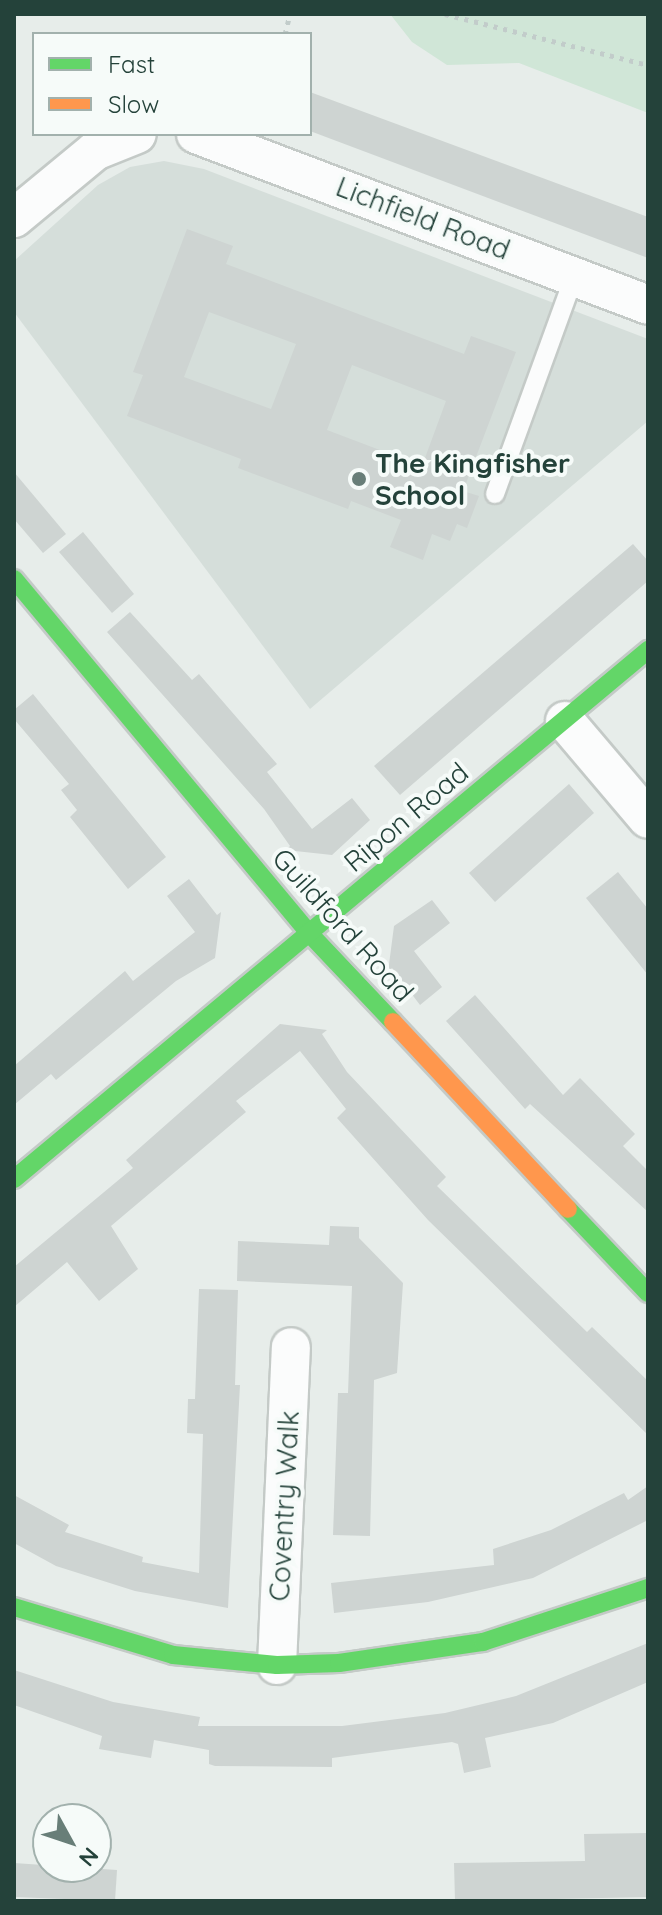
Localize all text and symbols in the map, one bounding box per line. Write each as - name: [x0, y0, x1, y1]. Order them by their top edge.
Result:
- legend: [32, 32, 312, 136]
- text: Fast: [108, 49, 155, 79]
- text: Slow: [108, 89, 159, 119]
- street label: Lichfield Road: [331, 169, 515, 267]
- place label: The Kingfisher School: [375, 446, 570, 512]
- marker: The Kingfisher School: [350, 470, 368, 488]
- street label: Ripon Road: [337, 755, 475, 879]
- street label: Guildford Road: [265, 841, 421, 1009]
- street label: Coventry Walk: [262, 1410, 306, 1602]
- north arrow: [32, 1803, 112, 1883]
- text: N: [73, 1842, 105, 1872]

